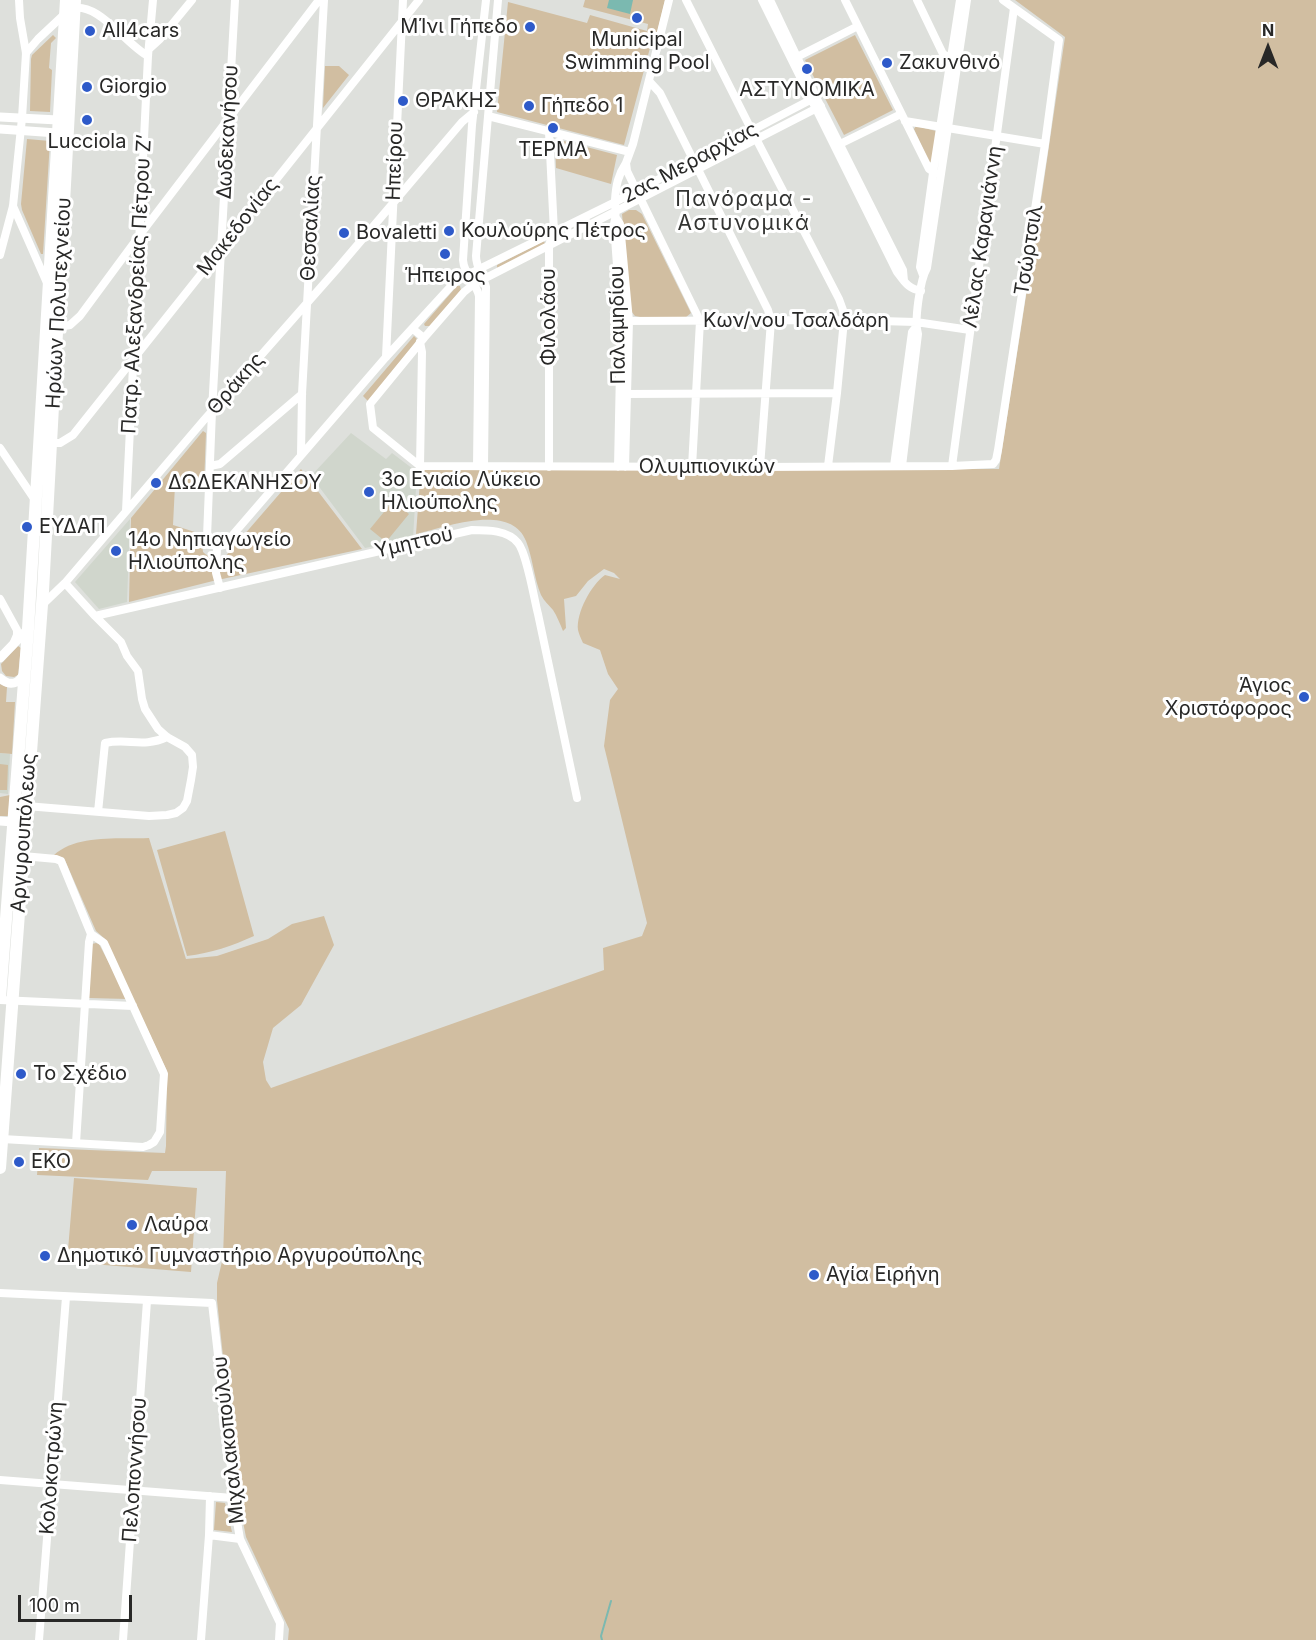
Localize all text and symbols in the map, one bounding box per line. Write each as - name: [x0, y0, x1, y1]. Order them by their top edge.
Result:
- marker: Municipal Swimming Pool: [630, 11, 644, 25]
- place label: ΜΊνι Γήπεδο: [400, 15, 518, 39]
- north arrow: [1238, 18, 1298, 78]
- place label: All4cars: [102, 19, 179, 43]
- marker: ΜΊνι Γήπεδο: [523, 20, 537, 34]
- text: N: [1262, 20, 1274, 40]
- marker: All4cars: [83, 24, 97, 38]
- place label: Municipal Swimming Pool: [564, 28, 710, 75]
- place label: Ζακυνθινό: [899, 51, 1000, 75]
- marker: Ζακυνθινό: [880, 56, 894, 70]
- marker: ΑΣΤΥΝΟΜΙΚΑ: [800, 62, 814, 76]
- street label: Δωδεκανήσου: [212, 64, 244, 200]
- place label: Giorgio: [99, 75, 167, 99]
- place label: ΑΣΤΥΝΟΜΙΚΑ: [739, 78, 875, 102]
- marker: Giorgio: [80, 80, 94, 94]
- place label: ΘΡΑΚΗΣ: [415, 89, 497, 113]
- marker: ΘΡΑΚΗΣ: [396, 94, 410, 108]
- place label: Γήπεδο 1: [541, 94, 623, 118]
- marker: Γήπεδο 1: [522, 99, 536, 113]
- marker: Lucciola: [80, 113, 94, 127]
- street label: 2ας Μεραρχίας: [618, 117, 762, 209]
- street label: Ηπείρου: [382, 121, 408, 201]
- marker: ΤΕΡΜΑ: [546, 121, 560, 135]
- place label: Lucciola: [48, 130, 126, 154]
- street label: Πατρ. Αλεξανδρείας Πέτρου Ζ’: [117, 134, 157, 434]
- place label: ΤΕΡΜΑ: [518, 138, 588, 162]
- street label: Λέλας Καραγιάννη: [958, 144, 1008, 330]
- street label: Μακεδονίας: [192, 173, 284, 281]
- street label: Θεσσαλίας: [296, 174, 326, 282]
- district label: Πανόραμα - Αστυνομικά: [675, 187, 813, 237]
- street label: Ηρώων Πολυτεχνείου: [41, 197, 77, 409]
- street label: Τσώρτσιλ: [1010, 203, 1048, 297]
- place label: Κουλούρης Πέτρος: [461, 219, 646, 243]
- place label: Bovaletti: [356, 221, 437, 245]
- marker: Κουλούρης Πέτρος: [442, 224, 456, 238]
- marker: Bovaletti: [337, 226, 351, 240]
- marker: Ήπειρος: [438, 247, 452, 261]
- place label: Ήπειρος: [404, 264, 486, 288]
- street label: Παλαμηδίου: [605, 265, 631, 385]
- street label: Φιλολάου: [537, 268, 561, 366]
- street label: Κων/νου Τσαλδάρη: [703, 309, 889, 333]
- street label: Θράκης: [202, 348, 270, 420]
- street label: Ολυμπιονικών: [639, 455, 775, 479]
- place label: 3ο Ενιαίο Λύκειο Ηλιούπολης: [381, 468, 541, 515]
- place label: ΔΩΔΕΚΑΝΗΣΟΥ: [168, 471, 322, 495]
- marker: ΔΩΔΕΚΑΝΗΣΟΥ: [149, 476, 163, 490]
- marker: 3ο Ενιαίο Λύκειο Ηλιούπολης: [362, 485, 376, 499]
- place label: ΕΥΔΑΠ: [39, 515, 106, 539]
- marker: ΕΥΔΑΠ: [20, 520, 34, 534]
- street label: Υμηττού: [373, 522, 455, 564]
- place label: 14ο Νηπιαγωγείο Ηλιούπολης: [128, 528, 291, 575]
- marker: 14ο Νηπιαγωγείο Ηλιούπολης: [109, 544, 123, 558]
- place label: Άγιος Χριστόφορος: [1165, 674, 1292, 721]
- marker: Άγιος Χριστόφορος: [1297, 690, 1311, 704]
- street label: Αργυρουπόλεως: [6, 752, 42, 914]
- place label: Το Σχέδιο: [33, 1062, 127, 1086]
- marker: Το Σχέδιο: [14, 1067, 28, 1081]
- place label: EKO: [31, 1150, 71, 1174]
- marker: EKO: [12, 1155, 26, 1169]
- place label: Λαύρα: [144, 1213, 208, 1237]
- marker: Λαύρα: [125, 1218, 139, 1232]
- place label: Δημοτικό Γυμναστήριο Αργυρούπολης: [57, 1244, 422, 1268]
- marker: Δημοτικό Γυμναστήριο Αργυρούπολης: [38, 1249, 52, 1263]
- place label: Αγία Ειρήνη: [826, 1263, 940, 1287]
- marker: Αγία Ειρήνη: [807, 1268, 821, 1282]
- street label: Μιχαλακοπούλου: [208, 1355, 250, 1525]
- street label: Πελοποννήσου: [118, 1397, 152, 1543]
- street label: Κολοκοτρώνη: [35, 1401, 69, 1535]
- scale bar: [21, 1583, 135, 1621]
- text: 100 m: [29, 1595, 80, 1616]

